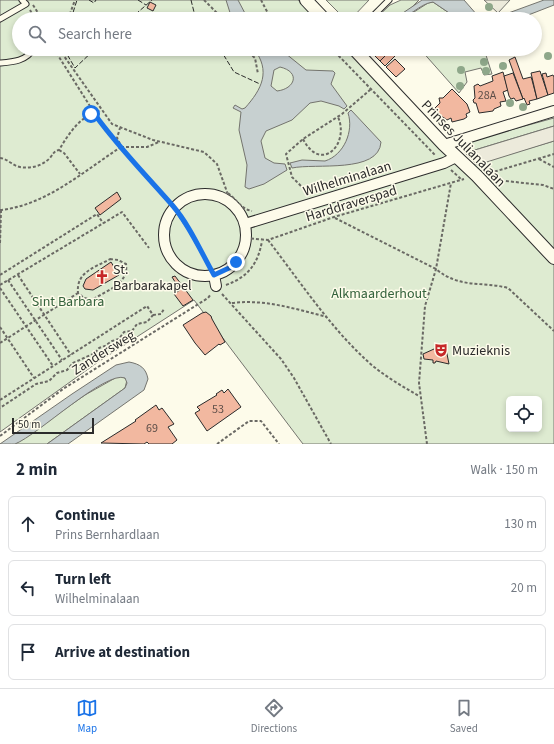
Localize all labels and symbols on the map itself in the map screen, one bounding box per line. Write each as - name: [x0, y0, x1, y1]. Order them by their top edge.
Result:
- house number: 28A: [478, 87, 497, 104]
- street label: Prinses Julianalaan: [417, 96, 510, 192]
- route start: [82, 105, 100, 123]
- street label: Wilhelminalaan: [301, 156, 394, 202]
- street label: Harddraverspad: [303, 181, 399, 227]
- route end: [227, 253, 245, 271]
- place label: St. Barbarakapel: [113, 260, 192, 296]
- church icon: St. Barbarakapel: [94, 269, 110, 285]
- park label: Alkmaarderhout: [331, 284, 427, 304]
- park label: Sint Barbara: [32, 292, 104, 312]
- street label: Zandersweg: [68, 325, 139, 380]
- place label: Muzieknis: [452, 341, 510, 361]
- theatre icon: Muzieknis: [433, 342, 449, 358]
- house number: 53: [212, 401, 224, 418]
- scale bar: [12, 416, 94, 435]
- house number: 69: [146, 420, 158, 437]

